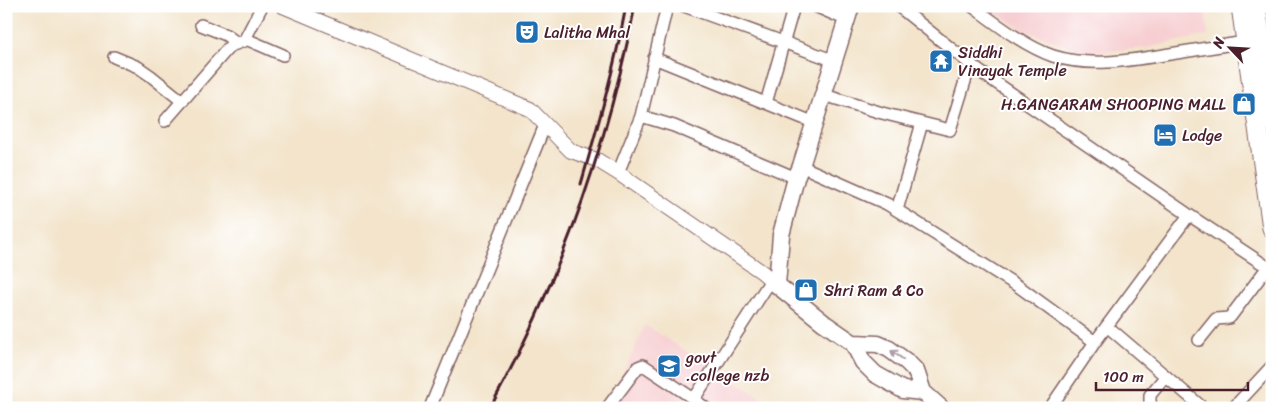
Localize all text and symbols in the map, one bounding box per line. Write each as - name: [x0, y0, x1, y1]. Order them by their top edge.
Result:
- place label: Lalitha Mhal: [544, 18, 630, 47]
- theatre icon: Lalitha Mhal: [514, 19, 540, 45]
- north arrow: [1206, 22, 1256, 72]
- text: N: [1205, 33, 1232, 53]
- place label: Siddhi Vinayak Temple: [958, 38, 1067, 85]
- temple icon: Siddhi Vinayak Temple: [928, 48, 954, 74]
- place label: H.GANGARAM SHOOPING MALL: [1001, 90, 1227, 119]
- shop icon: H.GANGARAM SHOOPING MALL: [1231, 91, 1257, 117]
- place label: Lodge: [1182, 121, 1222, 150]
- hotel icon: Lodge: [1152, 122, 1178, 148]
- place label: Shri Ram & Co: [824, 276, 924, 305]
- shop icon: Shri Ram & Co: [793, 277, 819, 303]
- place label: govt .college nzb: [684, 343, 769, 390]
- one-way arrow: [891, 350, 905, 360]
- school or university icon: govt .college nzb: [656, 353, 682, 379]
- scale bar: [1096, 359, 1248, 391]
- text: 100 m: [1103, 364, 1144, 390]

